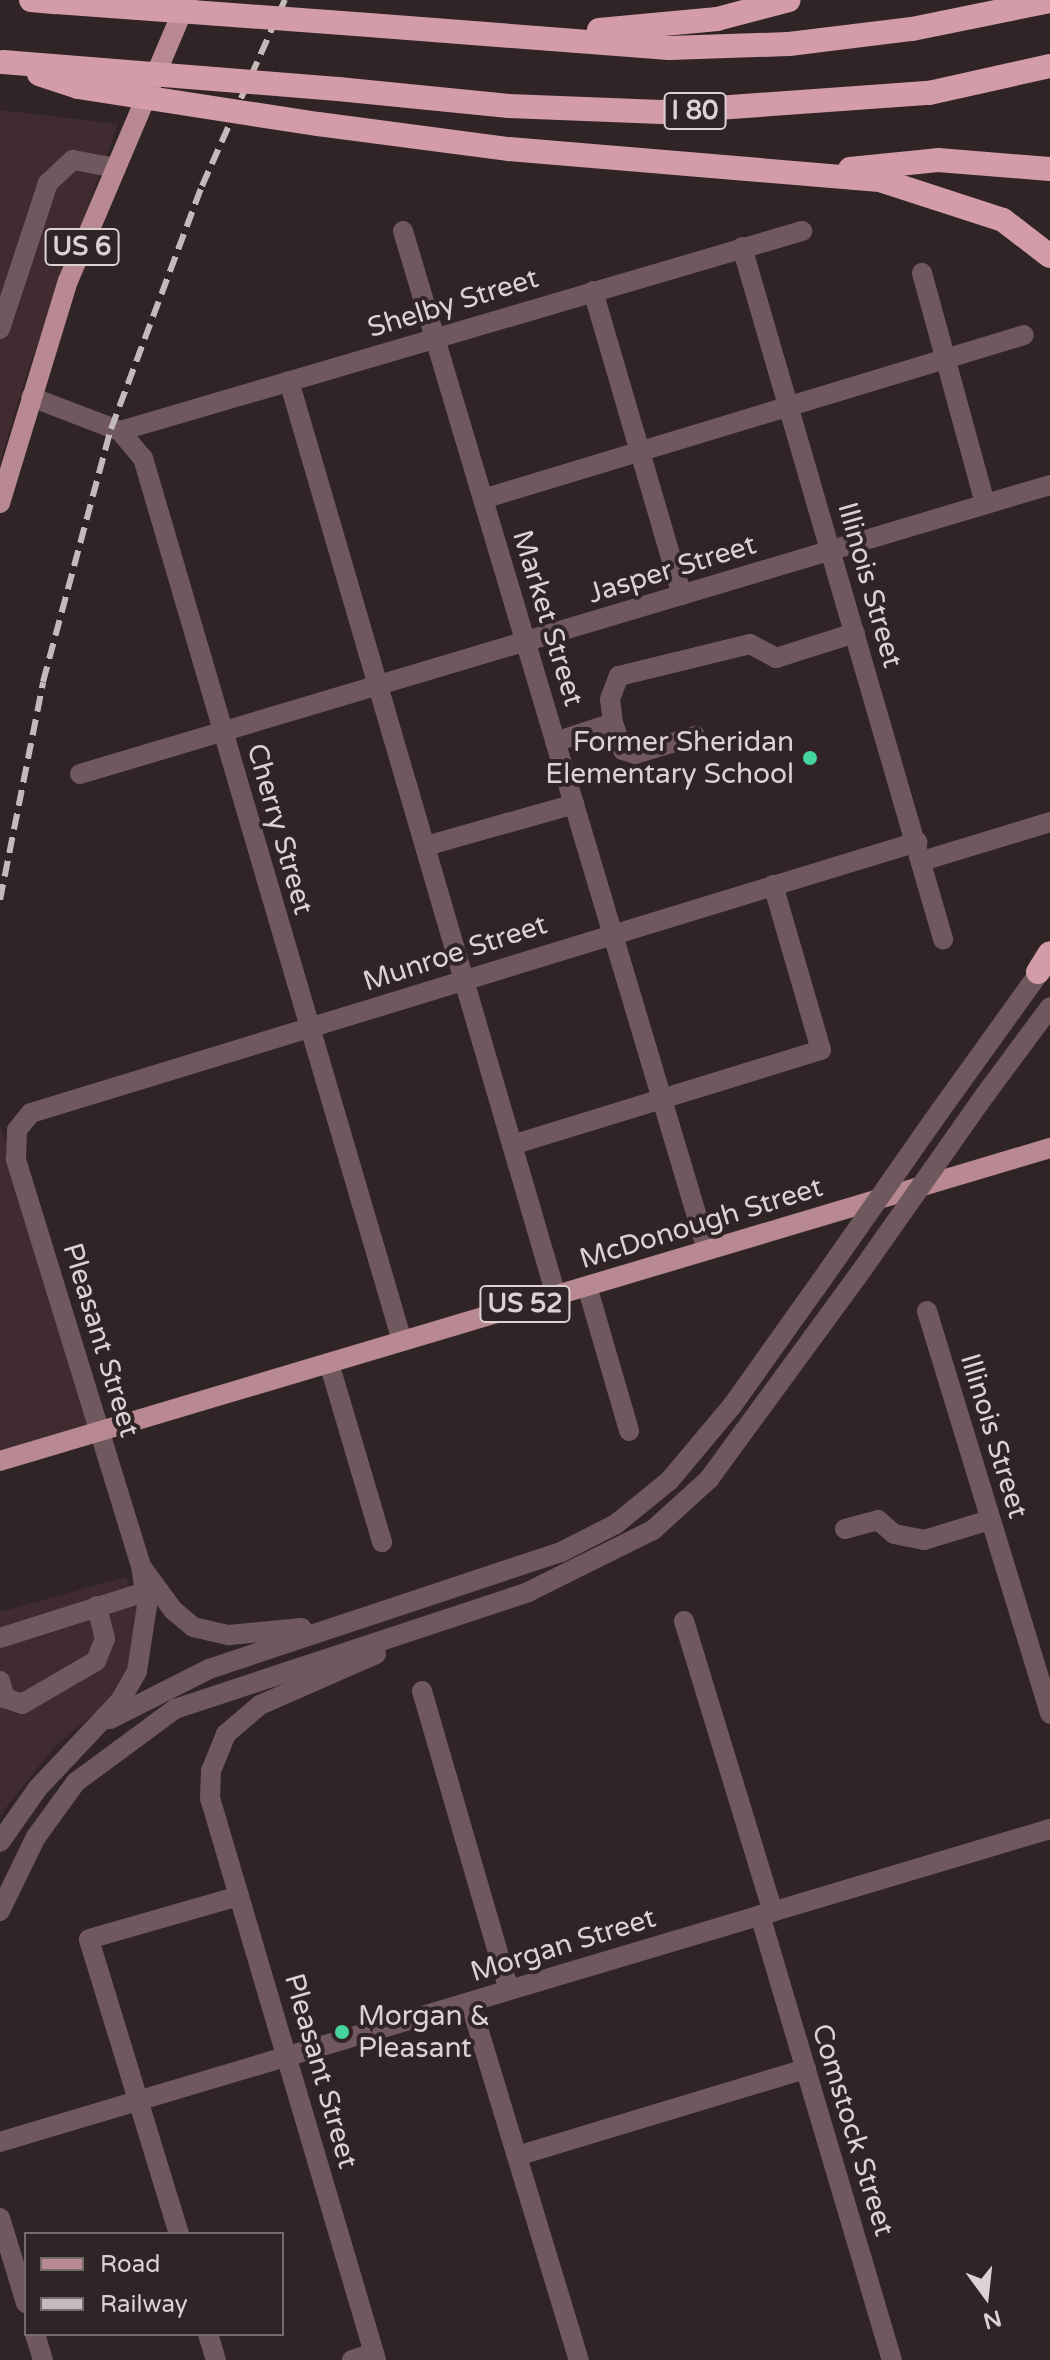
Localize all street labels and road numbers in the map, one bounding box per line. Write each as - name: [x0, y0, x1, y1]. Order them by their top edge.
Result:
- road number: I 80: [663, 89, 727, 133]
- road number: US 6: [44, 225, 120, 269]
- street label: Shelby Street: [364, 261, 542, 345]
- street label: Illinois Street: [830, 498, 910, 672]
- street label: Market Street: [505, 526, 591, 710]
- street label: Jasper Street: [584, 528, 760, 610]
- street label: Cherry Street: [240, 740, 320, 918]
- street label: Munroe Street: [359, 907, 551, 999]
- street label: McDonough Street: [575, 1170, 827, 1276]
- street label: Pleasant Street: [56, 1239, 146, 1441]
- road number: US 52: [479, 1282, 571, 1326]
- street label: Illinois Street: [953, 1350, 1035, 1522]
- street label: Morgan Street: [466, 1901, 660, 1989]
- street label: Pleasant Street: [277, 1970, 365, 2172]
- street label: Comstock Street: [805, 2020, 901, 2240]

